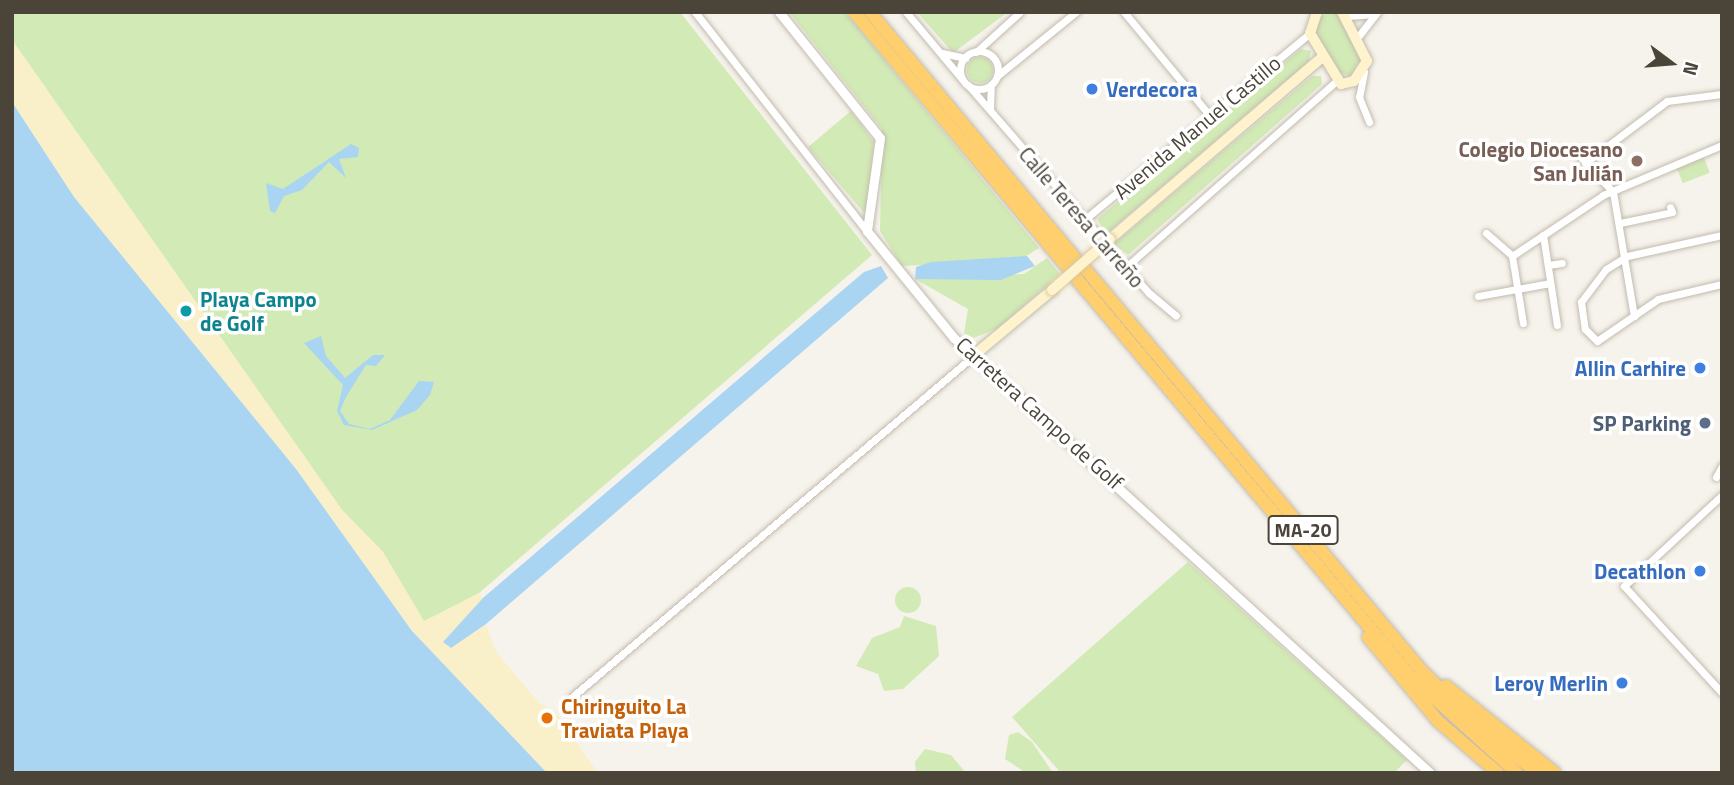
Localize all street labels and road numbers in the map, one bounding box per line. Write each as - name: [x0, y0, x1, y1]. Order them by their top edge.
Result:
- street label: Avenida Manuel Castillo: [1108, 50, 1286, 204]
- street label: Calle Teresa Carreño: [1014, 141, 1150, 293]
- street label: Carretera Campo de Golf: [951, 331, 1129, 495]
- road number: MA-20: [1266, 514, 1340, 545]

